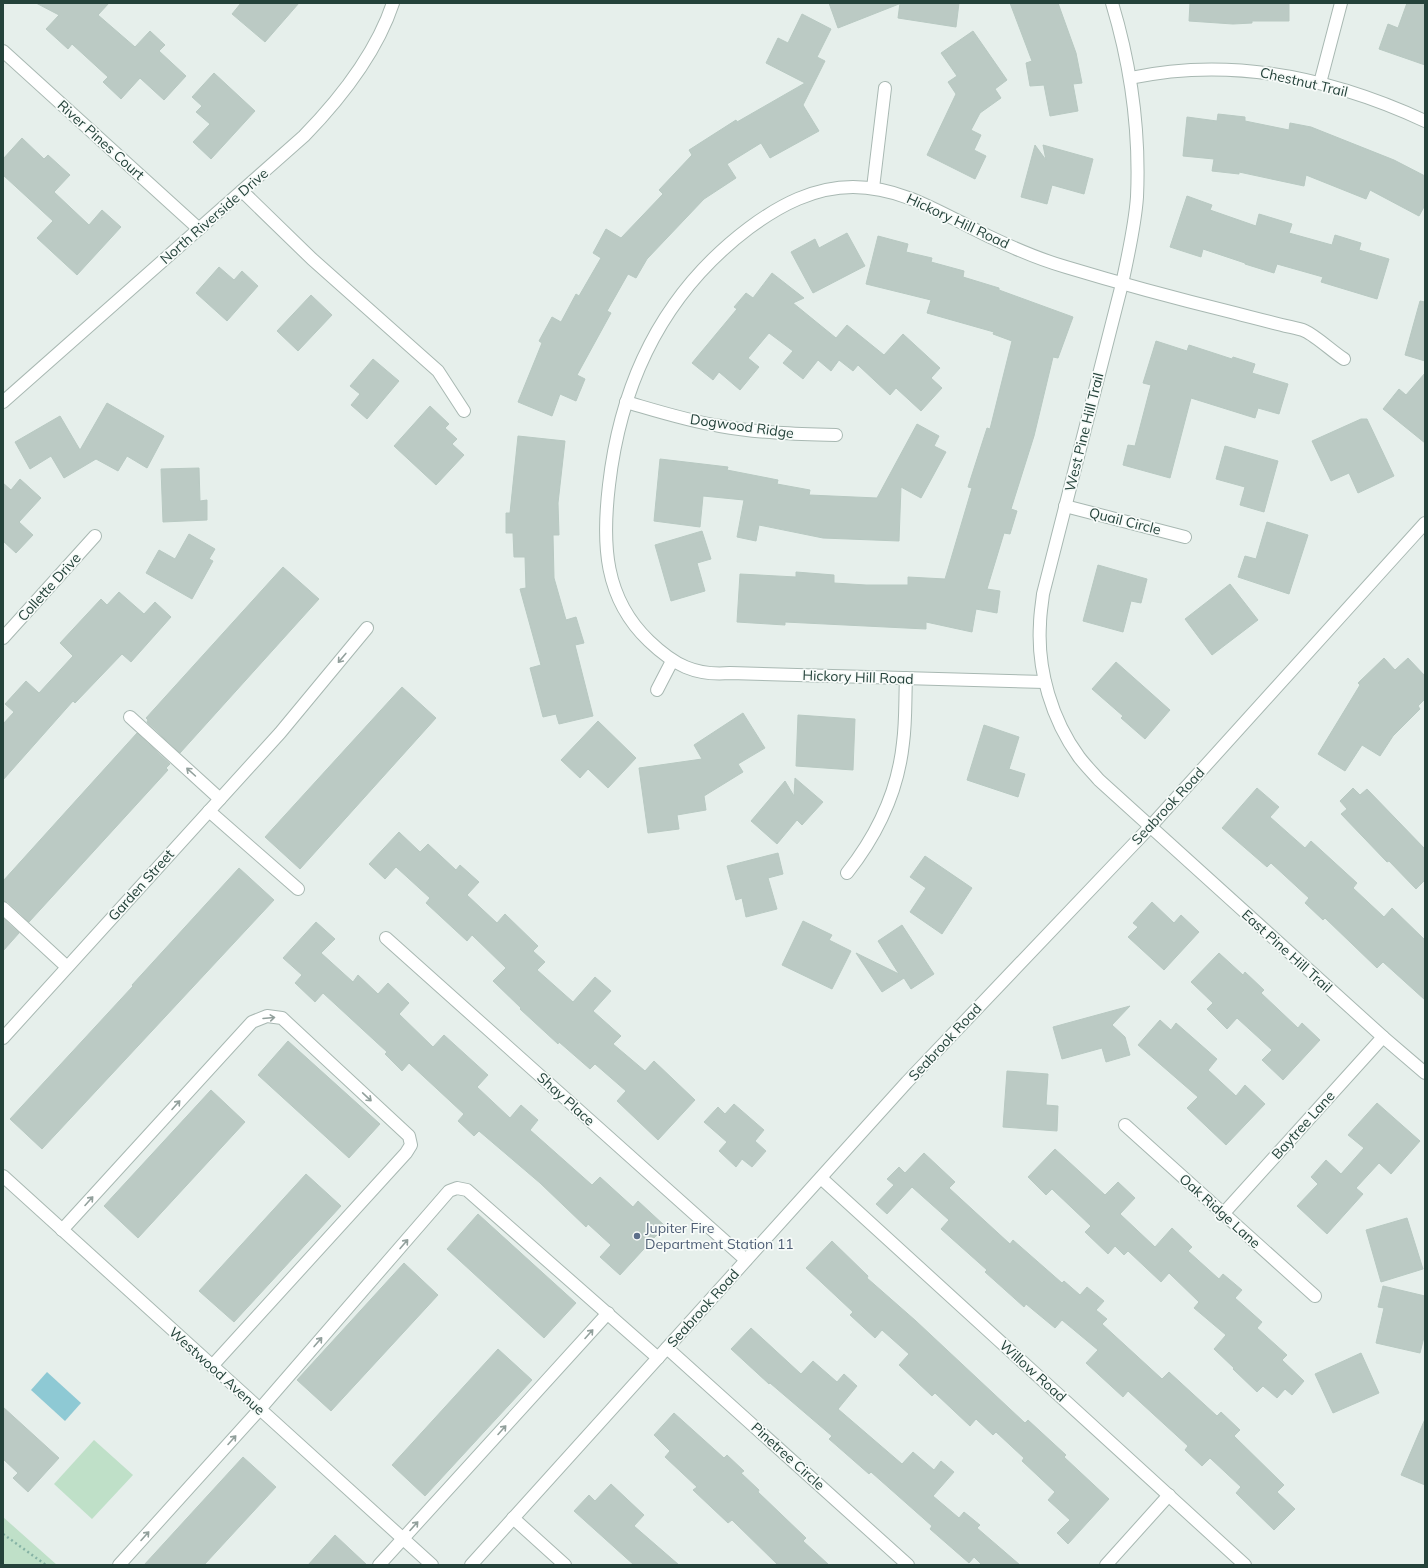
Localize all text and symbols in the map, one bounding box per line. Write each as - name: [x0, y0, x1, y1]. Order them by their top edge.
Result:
- street label: Chestnut Trail: [1258, 63, 1350, 101]
- street label: River Pines Court: [54, 96, 148, 184]
- street label: North Riverside Drive: [156, 164, 272, 268]
- street label: Hickory Hill Road: [904, 189, 1012, 253]
- street label: West Pine Hill Trail: [1061, 371, 1107, 493]
- street label: Dogwood Ridge: [689, 410, 795, 442]
- street label: Quail Circle: [1087, 503, 1163, 539]
- street label: Collette Drive: [14, 549, 84, 625]
- one-way arrow: [337, 653, 346, 664]
- street label: Hickory Hill Road: [802, 666, 914, 688]
- street label: Seabrook Road: [1128, 764, 1208, 848]
- one-way arrow: [186, 768, 196, 777]
- street label: Garden Street: [104, 845, 178, 925]
- street label: East Pine Hill Trail: [1238, 906, 1336, 996]
- street label: Seabrook Road: [905, 1000, 985, 1084]
- one-way arrow: [262, 1014, 275, 1021]
- street label: Shay Place: [533, 1068, 599, 1130]
- street label: Baytree Lane: [1268, 1087, 1338, 1163]
- one-way arrow: [362, 1092, 372, 1102]
- one-way arrow: [171, 1100, 181, 1110]
- street label: Oak Ridge Lane: [1176, 1170, 1264, 1252]
- one-way arrow: [84, 1196, 93, 1206]
- place label: Jupiter Fire Department Station 11: [645, 1219, 794, 1253]
- marker: Jupiter Fire Department Station 11: [632, 1231, 642, 1241]
- one-way arrow: [399, 1239, 408, 1249]
- street label: Seabrook Road: [663, 1265, 743, 1351]
- street label: Westwood Avenue: [165, 1323, 269, 1419]
- one-way arrow: [585, 1328, 594, 1339]
- street label: Willow Road: [996, 1336, 1070, 1406]
- one-way arrow: [314, 1337, 323, 1347]
- street label: Pinetree Circle: [747, 1418, 829, 1494]
- one-way arrow: [497, 1424, 506, 1435]
- one-way arrow: [228, 1434, 237, 1445]
- one-way arrow: [409, 1521, 418, 1531]
- one-way arrow: [140, 1531, 150, 1541]

